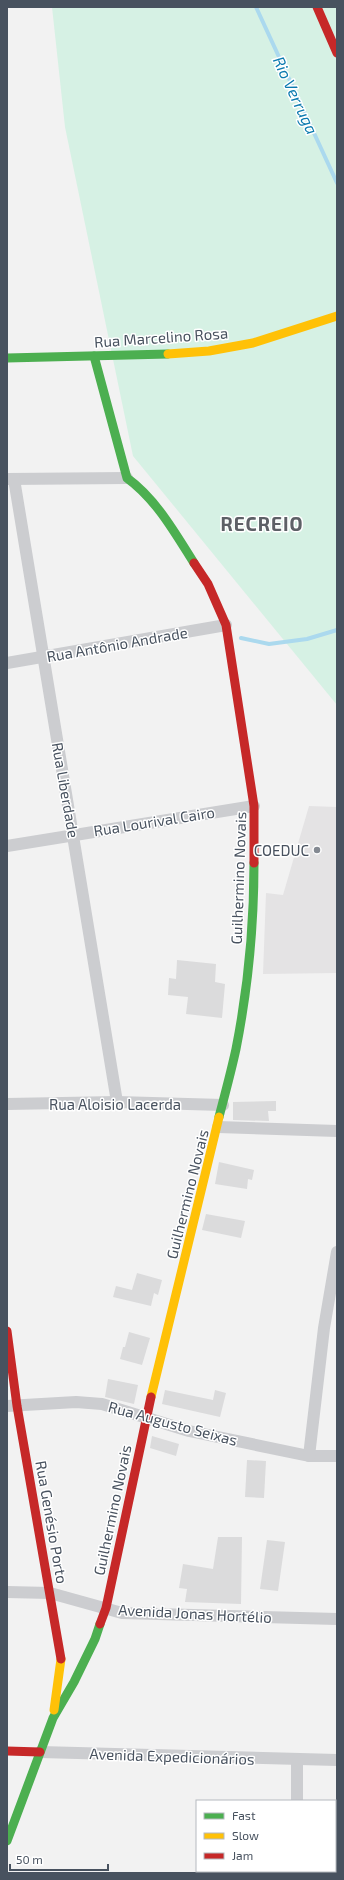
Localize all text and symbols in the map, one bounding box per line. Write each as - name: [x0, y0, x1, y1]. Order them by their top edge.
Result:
- water label: Rio Verruga: [270, 53, 322, 137]
- street label: Rua Marcelino Rosa: [93, 323, 229, 351]
- district label: RECREIO: [220, 512, 304, 535]
- street label: Rua Antônio Andrade: [45, 623, 189, 665]
- street label: Rua Liberdade: [49, 741, 83, 839]
- street label: Rua Lourival Cairo: [92, 803, 216, 839]
- street label: Guilhermino Novais: [227, 811, 249, 945]
- place label: COEDUC: [254, 841, 309, 859]
- marker: COEDUC: [312, 845, 322, 855]
- street label: Rua Aloisio Lacerda: [49, 1095, 181, 1113]
- street label: Guilhermino Novais: [162, 1127, 212, 1261]
- street label: Rua Augusto Seixas: [106, 1397, 240, 1449]
- street label: Guilhermino Novais: [89, 1443, 135, 1577]
- street label: Rua Genésio Porto: [32, 1459, 72, 1585]
- street label: Avenida Jonas Hortélio: [118, 1600, 272, 1626]
- street label: Avenida Expedicionários: [89, 1744, 255, 1768]
- legend: [196, 1800, 336, 1872]
- text: Fast: [232, 1808, 256, 1822]
- text: Slow: [232, 1828, 259, 1842]
- scale bar: [10, 1846, 108, 1872]
- text: Jam: [232, 1848, 253, 1862]
- text: 50 m: [16, 1852, 43, 1866]

